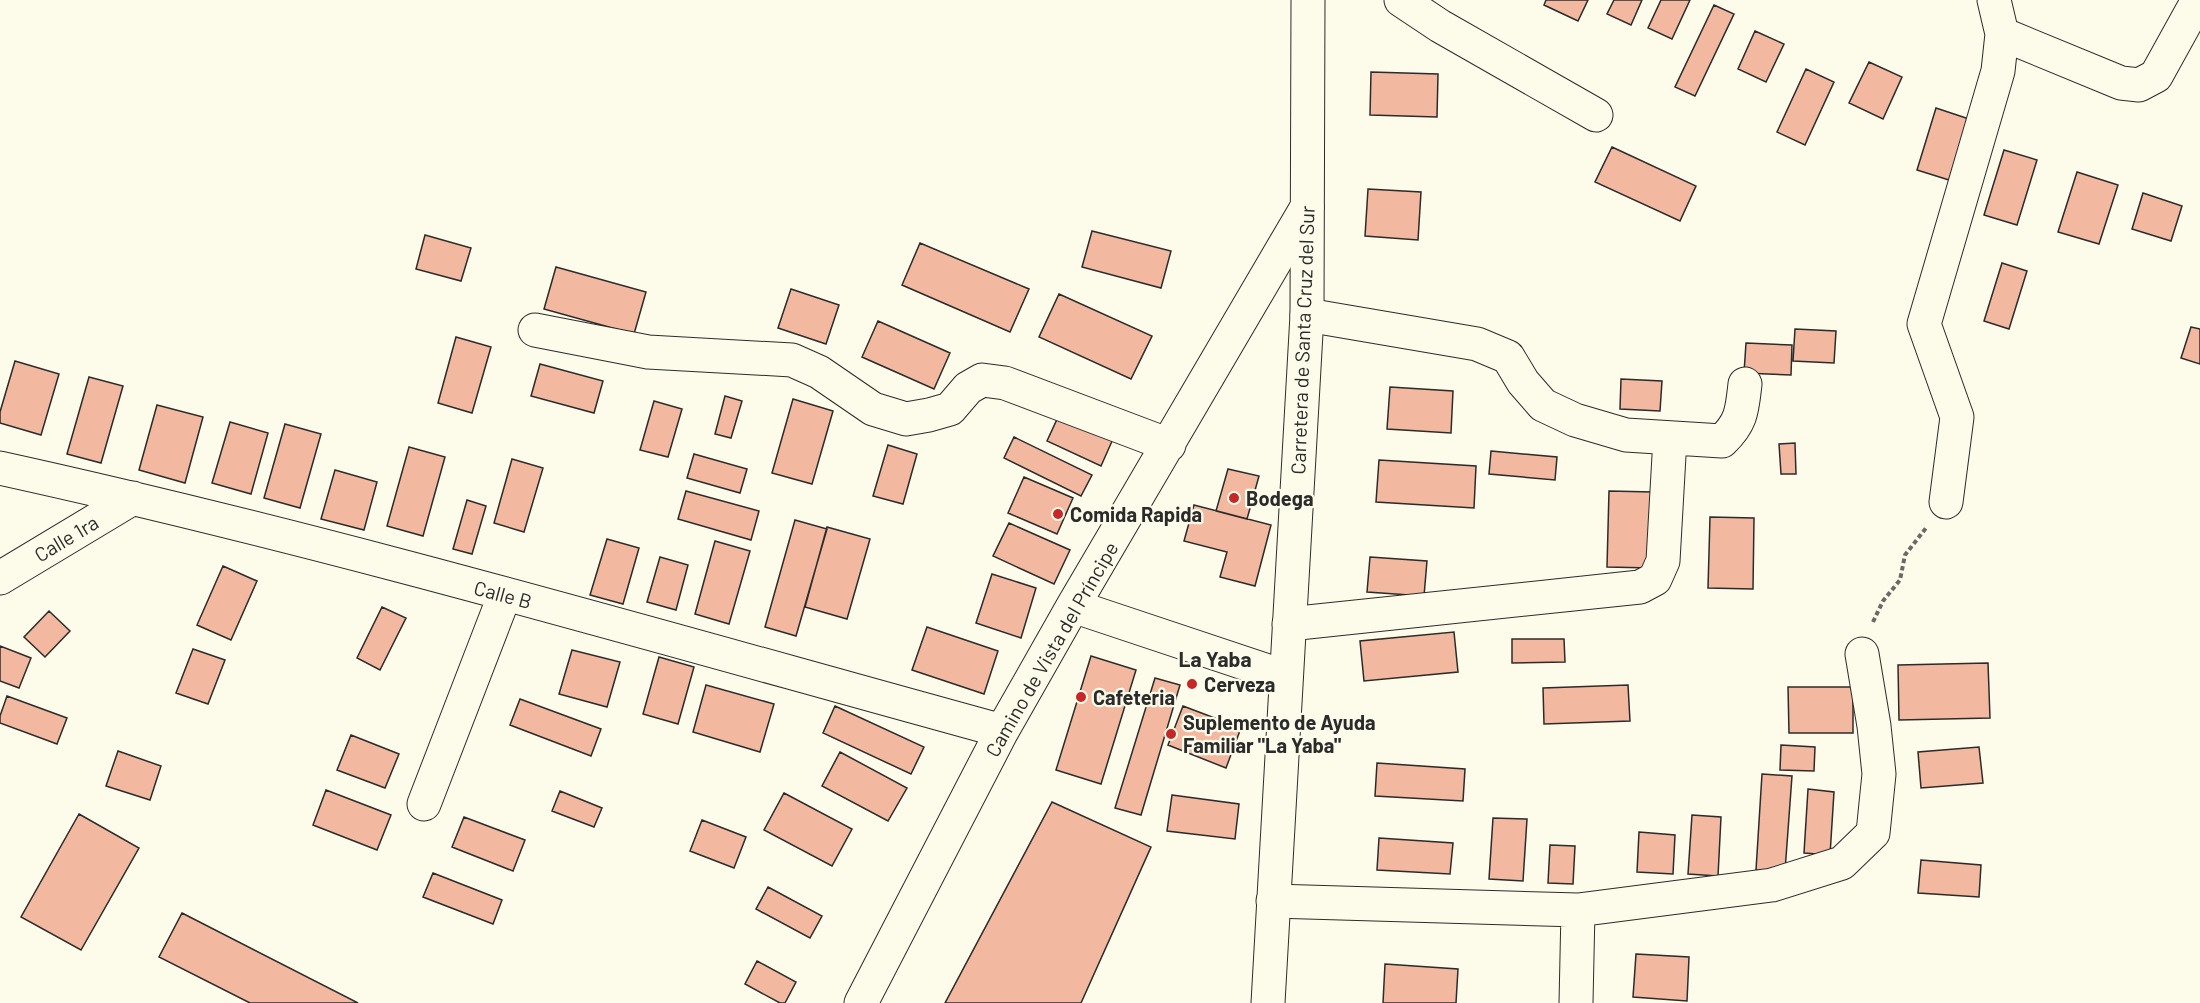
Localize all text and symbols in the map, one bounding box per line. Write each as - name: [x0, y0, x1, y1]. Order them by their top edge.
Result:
- street label: Carretera de Santa Cruz del Sur: [1285, 205, 1319, 475]
- place label: Bodega: [1246, 486, 1313, 510]
- marker: Bodega: [1227, 491, 1241, 505]
- place label: Comida Rapida: [1070, 502, 1202, 526]
- marker: Comida Rapida: [1051, 507, 1065, 521]
- street label: Calle 1ra: [30, 510, 102, 566]
- street label: Camino de Vista del Príncipe: [980, 537, 1122, 761]
- street label: Calle B: [472, 575, 534, 613]
- district label: La Yaba: [1179, 646, 1251, 671]
- place label: Cerveza: [1204, 672, 1275, 696]
- marker: Cerveza: [1185, 677, 1199, 691]
- place label: Cafeteria: [1093, 685, 1175, 709]
- marker: Cafeteria: [1074, 690, 1088, 704]
- place label: Suplemento de Ayuda Familiar "La Yaba": [1183, 710, 1376, 757]
- marker: Suplemento de Ayuda Familiar "La Yaba": [1164, 727, 1178, 741]

